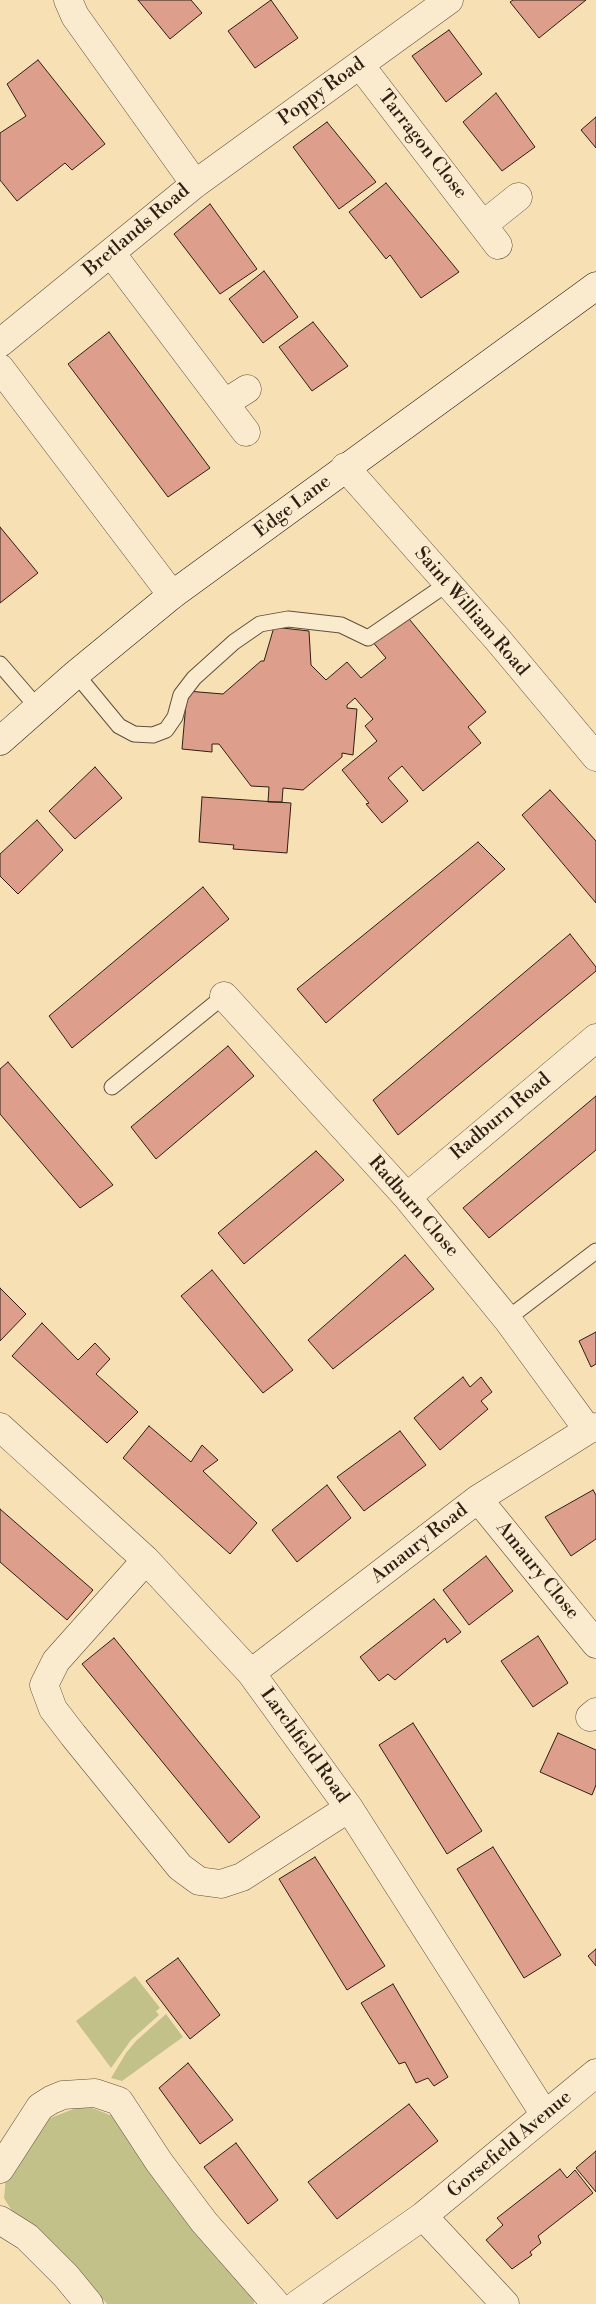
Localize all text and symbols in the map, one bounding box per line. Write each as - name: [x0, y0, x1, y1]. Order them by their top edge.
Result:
- street label: Poppy Road: [274, 53, 370, 131]
- street label: Tarragon Close: [373, 86, 471, 204]
- street label: Bretlands Road: [79, 180, 195, 282]
- street label: Edge Lane: [250, 471, 336, 543]
- street label: Saint William Road: [409, 543, 533, 681]
- street label: Radburn Road: [446, 1069, 556, 1165]
- street label: Radburn Close: [363, 1152, 463, 1262]
- street label: Amaury Road: [367, 1499, 473, 1589]
- street label: Amaury Close: [491, 1517, 583, 1625]
- street label: Larchfield Road: [255, 1684, 353, 1808]
- street label: Gorsefield Avenue: [443, 2086, 577, 2204]

